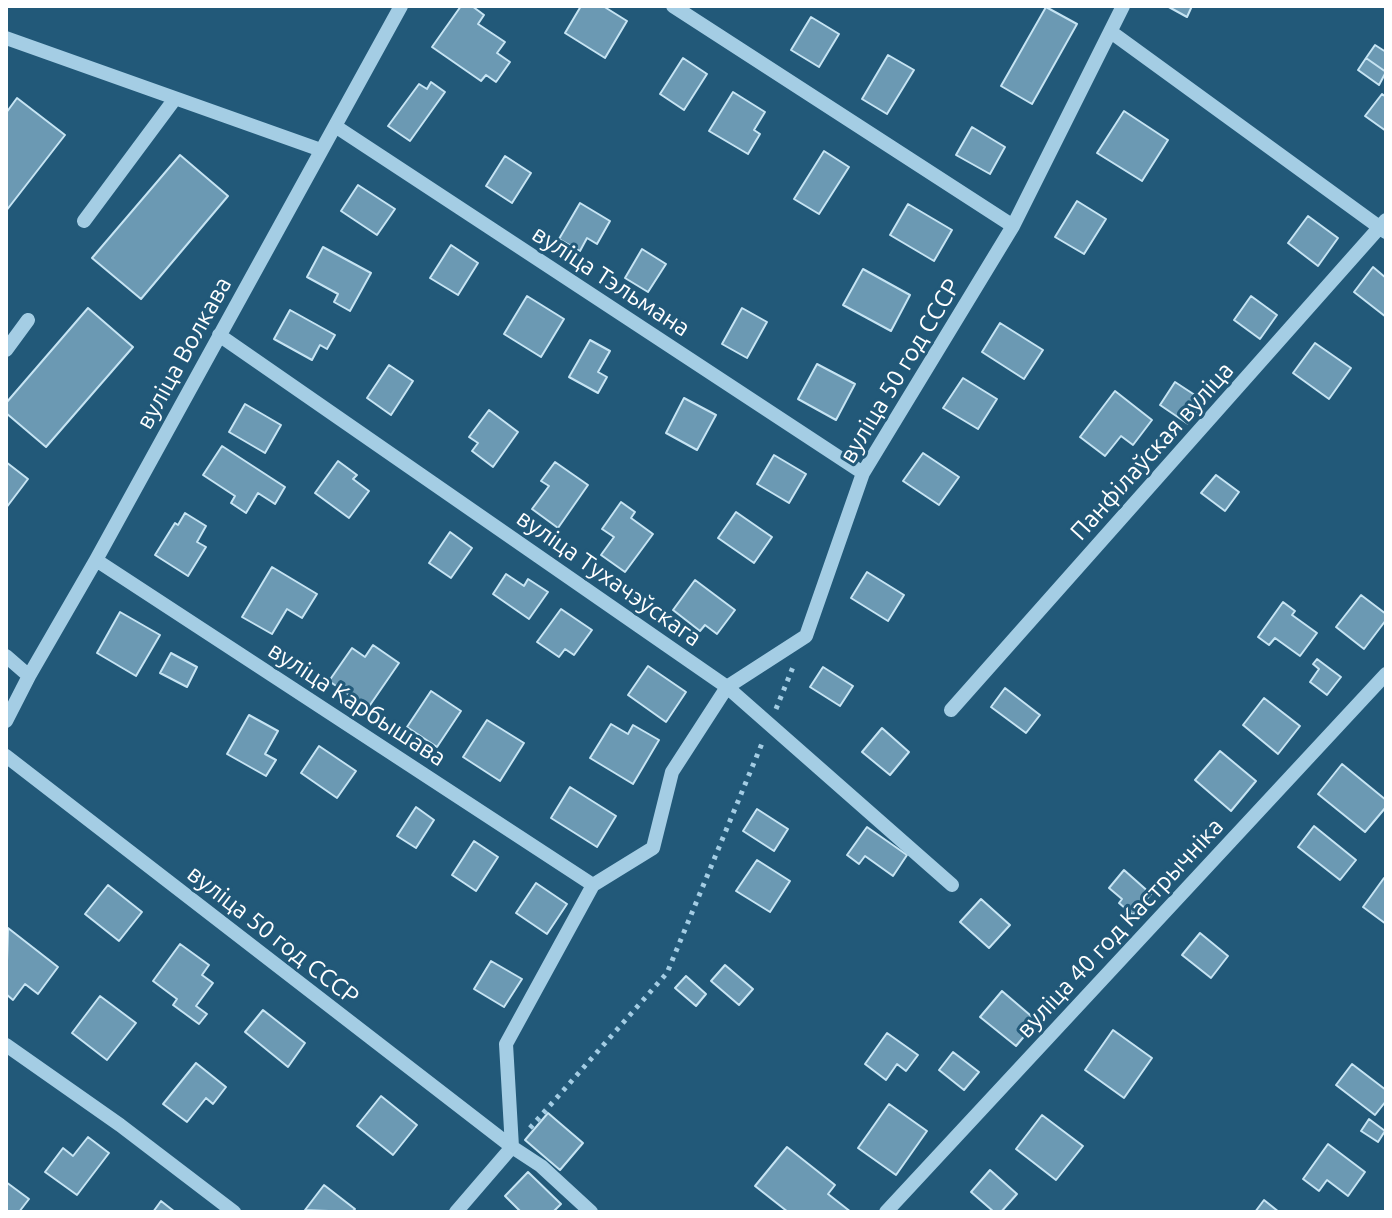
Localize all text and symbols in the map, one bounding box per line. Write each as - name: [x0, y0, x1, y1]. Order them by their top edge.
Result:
- street label: вуліца Тэльмана: [527, 219, 695, 343]
- street label: вуліца Волкава: [130, 272, 238, 434]
- street label: вуліца 50 год СССР: [834, 274, 966, 468]
- street label: Панфілаўская вуліца: [1064, 356, 1240, 546]
- street label: вуліца Тухачэўскага: [511, 503, 707, 653]
- street label: вуліца Карбышава: [263, 636, 451, 772]
- street label: вуліца 40 год Кастрычніка: [1011, 812, 1229, 1044]
- street label: вуліца 50 год СССР: [181, 859, 365, 1011]

